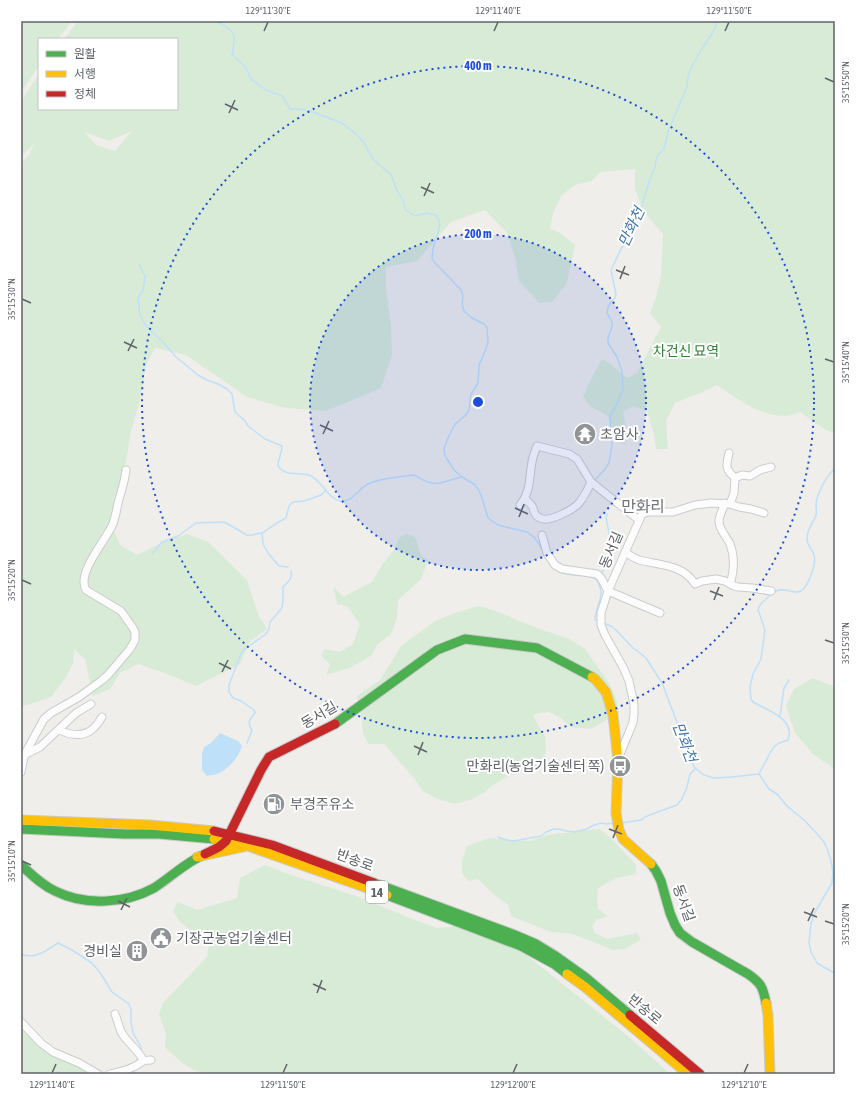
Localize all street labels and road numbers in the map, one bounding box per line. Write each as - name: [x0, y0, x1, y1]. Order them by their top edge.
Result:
- street label: 동서길: [596, 529, 626, 571]
- street label: 동서길: [298, 698, 340, 732]
- street label: 반송로: [334, 846, 376, 874]
- road number: 14: [366, 881, 388, 903]
- street label: 동서길: [670, 882, 698, 924]
- street label: 반송로: [625, 990, 665, 1028]

